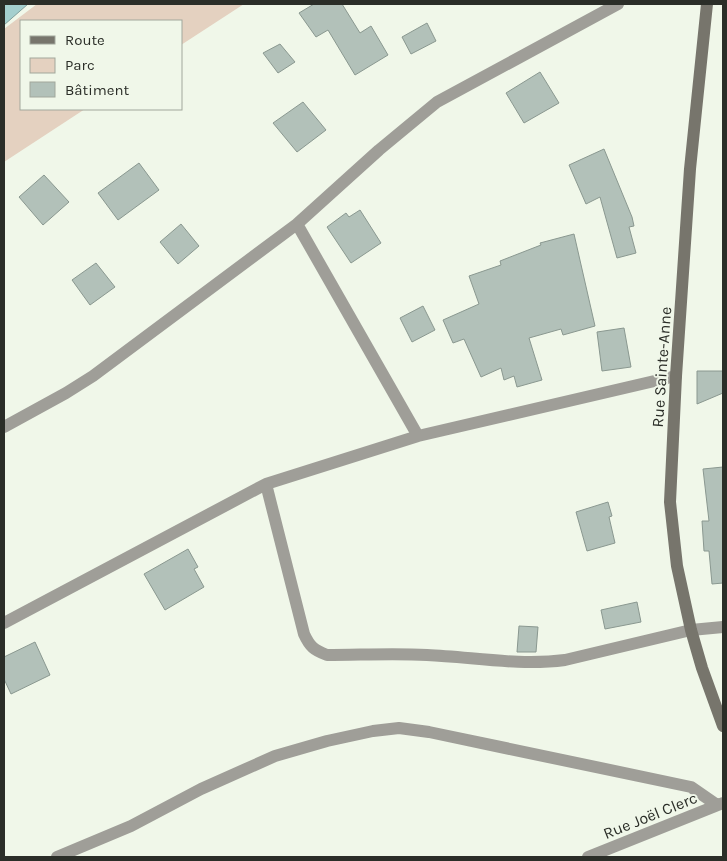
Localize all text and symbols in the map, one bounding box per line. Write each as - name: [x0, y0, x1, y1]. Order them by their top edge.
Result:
- legend: [20, 20, 182, 110]
- text: Route: [65, 31, 105, 49]
- text: Parc: [65, 56, 95, 74]
- text: Bâtiment: [65, 81, 129, 99]
- street label: Rue Sainte-Anne: [648, 306, 675, 428]
- street label: Rue Joël Clerc: [600, 788, 700, 843]

